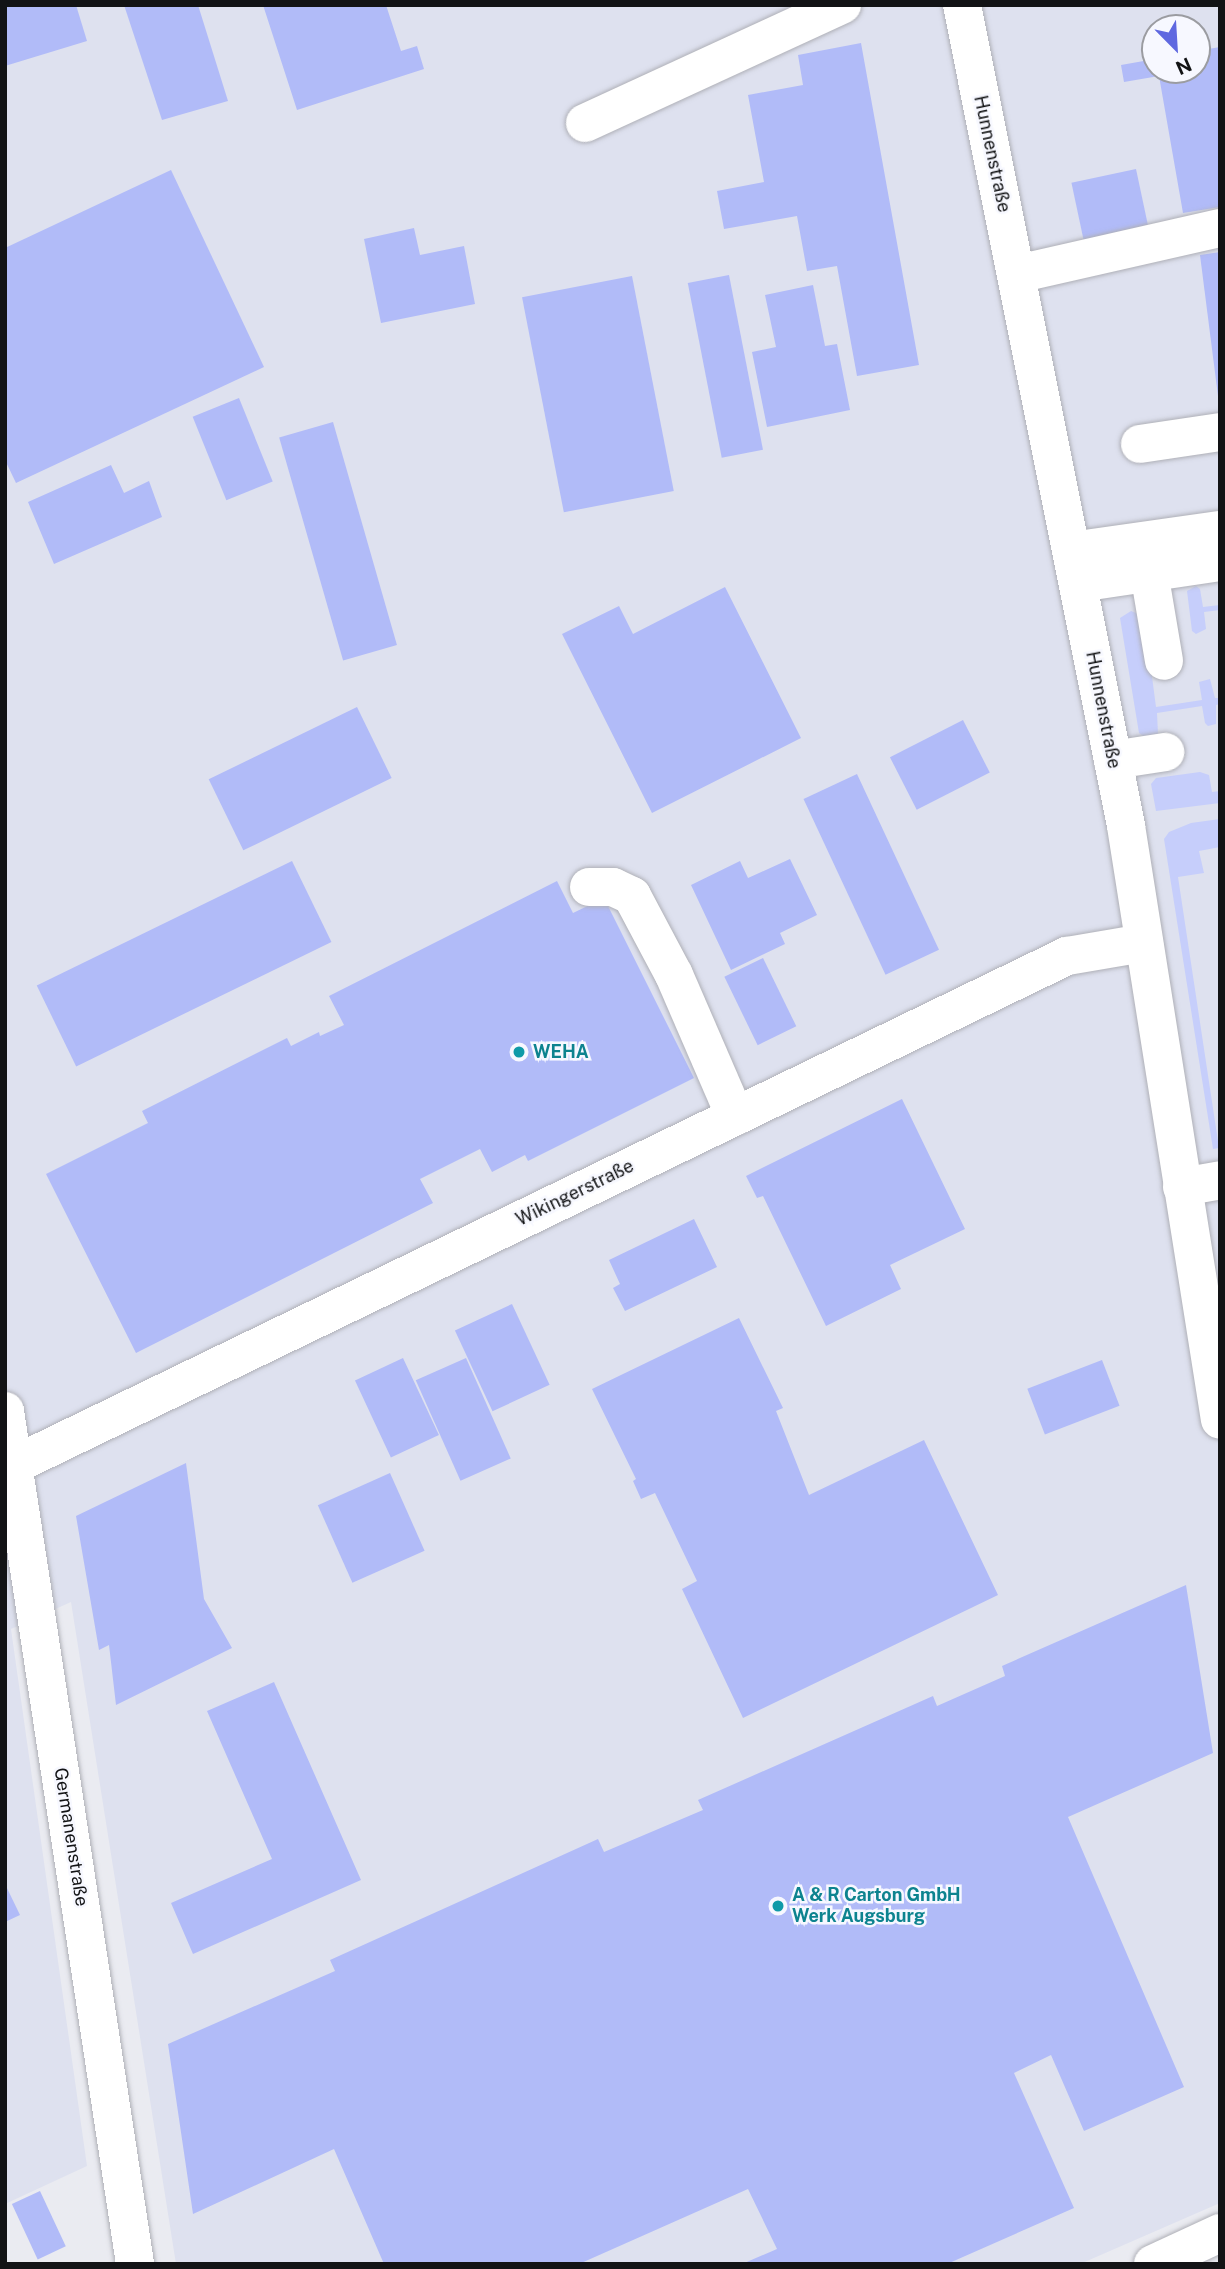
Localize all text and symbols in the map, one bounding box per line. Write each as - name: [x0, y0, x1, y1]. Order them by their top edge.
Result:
- north arrow: [1141, 14, 1211, 84]
- text: N: [1172, 53, 1195, 79]
- street label: Hunnenstraße: [969, 94, 1015, 214]
- street label: Hunnenstraße: [1081, 650, 1125, 770]
- place label: WEHA: [533, 1041, 589, 1063]
- marker: WEHA: [511, 1044, 527, 1060]
- street label: Wikingerstraße: [513, 1155, 637, 1231]
- street label: Germanenstraße: [49, 1766, 93, 1908]
- place label: A & R Carton GmbH Werk Augsburg: [792, 1885, 961, 1927]
- marker: A & R Carton GmbH Werk Augsburg: [770, 1898, 786, 1914]

